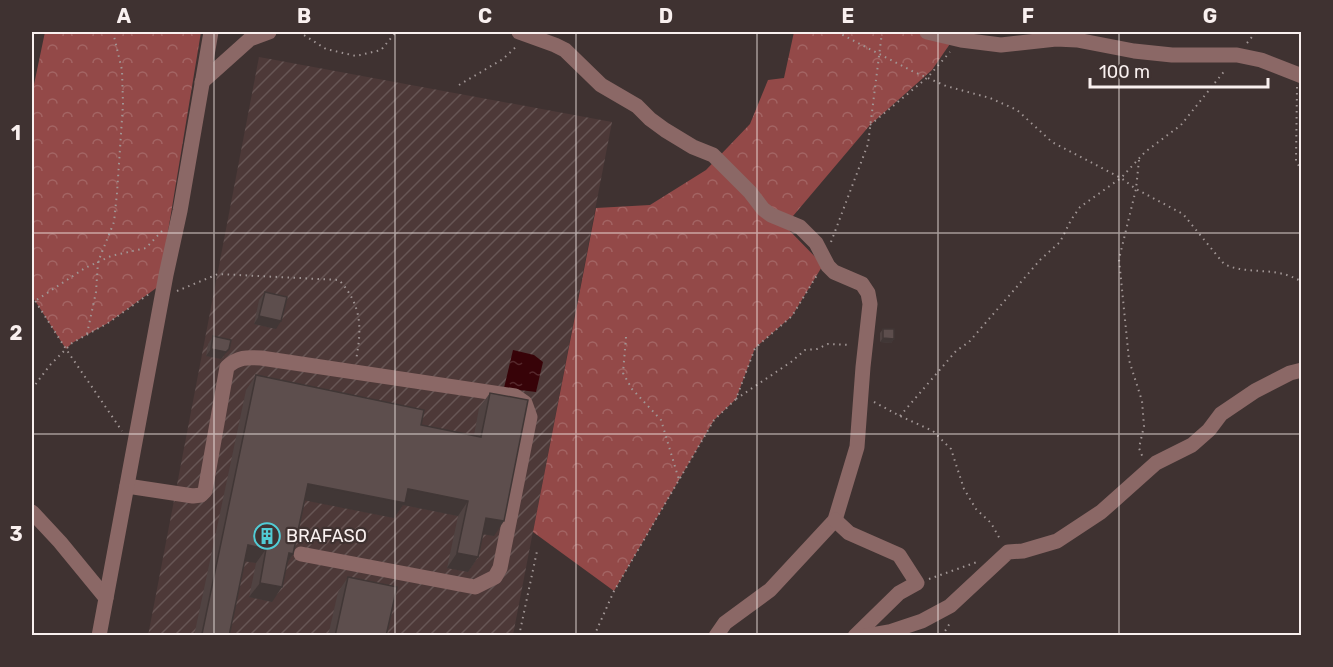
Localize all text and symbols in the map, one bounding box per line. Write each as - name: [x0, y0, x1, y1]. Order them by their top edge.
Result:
- text: A: [117, 4, 132, 28]
- text: B: [297, 4, 311, 28]
- text: C: [478, 4, 492, 28]
- text: D: [659, 4, 673, 28]
- text: E: [842, 4, 854, 28]
- text: F: [1022, 4, 1034, 28]
- text: G: [1203, 4, 1217, 28]
- scale bar: [1090, 51, 1268, 89]
- text: 100 m: [1099, 61, 1150, 83]
- text: 1: [11, 121, 21, 145]
- text: 2: [10, 321, 23, 345]
- building icon: BRAFASO: [252, 521, 282, 551]
- text: 3: [9, 522, 23, 546]
- place label: BRAFASO: [286, 525, 367, 547]

